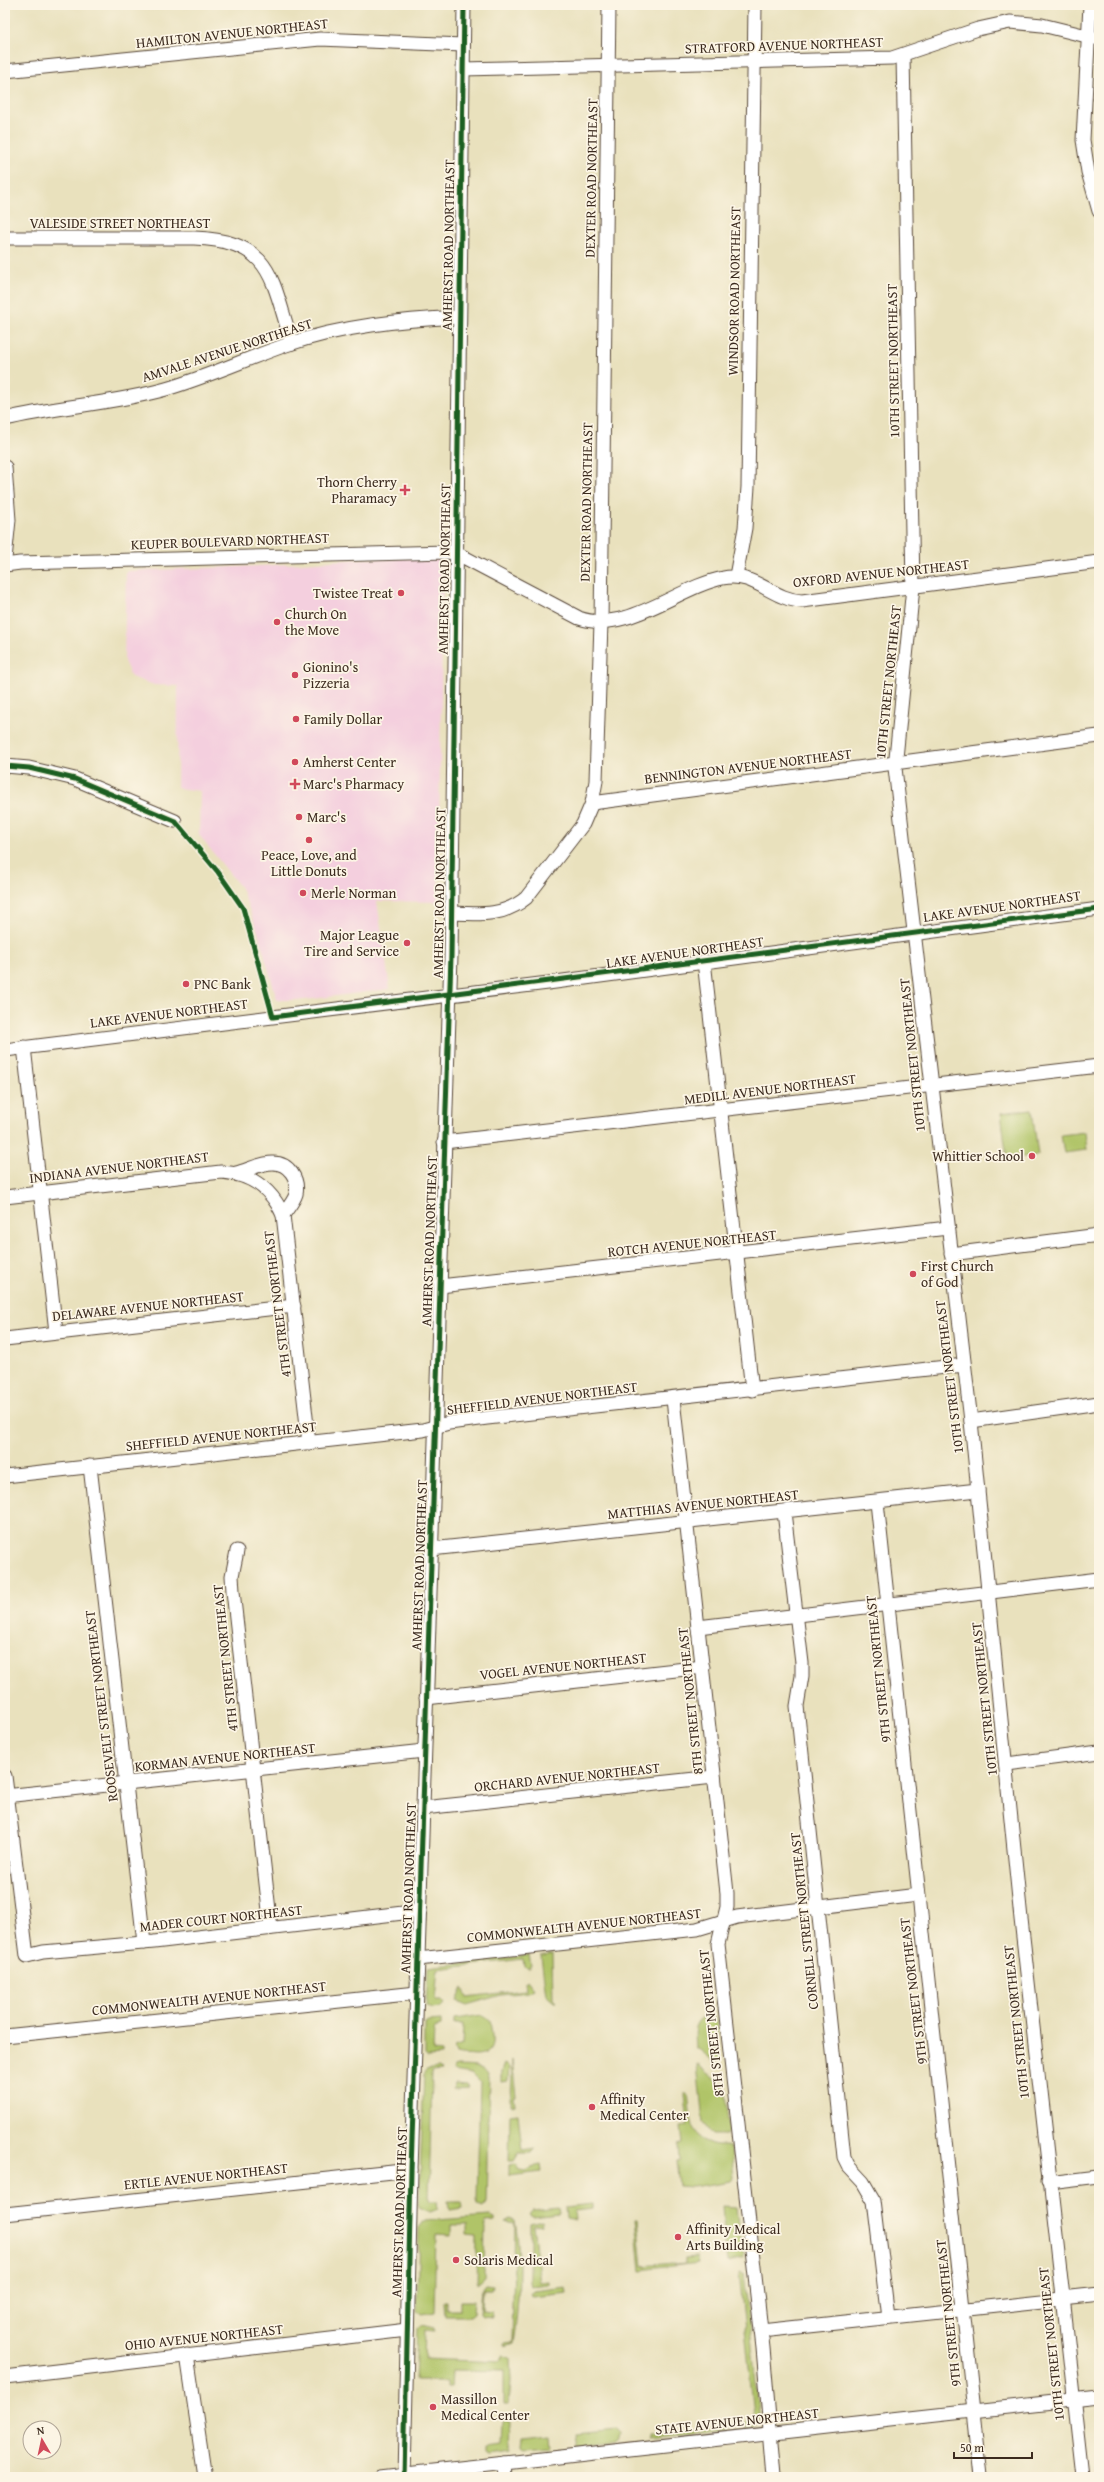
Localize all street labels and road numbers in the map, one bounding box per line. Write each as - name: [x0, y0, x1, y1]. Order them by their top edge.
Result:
- street label: HAMILTON AVENUE NORTHEAST: [135, 13, 329, 53]
- street label: STRATFORD AVENUE NORTHEAST: [685, 32, 884, 58]
- street label: DEXTER ROAD NORTHEAST: [580, 98, 602, 258]
- street label: AMHERST ROAD NORTHEAST: [437, 159, 459, 331]
- street label: WINDSOR ROAD NORTHEAST: [723, 206, 745, 376]
- street label: VALESIDE STREET NORTHEAST: [30, 213, 210, 233]
- street label: 10TH STREET NORTHEAST: [882, 284, 904, 438]
- street label: AMVALE AVENUE NORTHEAST: [139, 313, 315, 387]
- street label: DEXTER ROAD NORTHEAST: [575, 422, 597, 582]
- street label: AMHERST ROAD NORTHEAST: [433, 483, 455, 655]
- street label: KEUPER BOULEVARD NORTHEAST: [130, 528, 330, 554]
- street label: OXFORD AVENUE NORTHEAST: [792, 554, 970, 592]
- street label: 10TH STREET NORTHEAST: [870, 604, 906, 760]
- street label: BENNINGTON AVENUE NORTHEAST: [643, 743, 853, 789]
- street label: AMHERST ROAD NORTHEAST: [428, 807, 450, 979]
- street label: LAKE AVENUE NORTHEAST: [922, 885, 1082, 927]
- street label: LAKE AVENUE NORTHEAST: [605, 931, 765, 973]
- street label: 10TH STREET NORTHEAST: [894, 977, 930, 1133]
- street label: LAKE AVENUE NORTHEAST: [89, 993, 249, 1033]
- street label: MEDILL AVENUE NORTHEAST: [683, 1069, 857, 1109]
- street label: INDIANA AVENUE NORTHEAST: [28, 1146, 210, 1188]
- street label: AMHERST ROAD NORTHEAST: [416, 1155, 442, 1327]
- street label: ROTCH AVENUE NORTHEAST: [607, 1224, 777, 1262]
- street label: 4TH STREET NORTHEAST: [258, 1229, 296, 1378]
- street label: DELAWARE AVENUE NORTHEAST: [51, 1286, 245, 1326]
- street label: 10TH STREET NORTHEAST: [930, 1299, 968, 1455]
- street label: SHEFFIELD AVENUE NORTHEAST: [446, 1376, 638, 1420]
- street label: SHEFFIELD AVENUE NORTHEAST: [125, 1416, 318, 1456]
- street label: AMHERST ROAD NORTHEAST: [406, 1479, 432, 1651]
- street label: MATTHIAS AVENUE NORTHEAST: [606, 1484, 800, 1524]
- street label: 4TH STREET NORTHEAST: [207, 1583, 243, 1732]
- street label: 9TH STREET NORTHEAST: [860, 1594, 896, 1743]
- street label: ROOSEVELT STREET NORTHEAST: [79, 1609, 123, 1803]
- street label: 10TH STREET NORTHEAST: [966, 1621, 1002, 1777]
- street label: 8TH STREET NORTHEAST: [672, 1626, 708, 1775]
- street label: VOGEL AVENUE NORTHEAST: [479, 1647, 647, 1685]
- street label: KORMAN AVENUE NORTHEAST: [134, 1738, 317, 1776]
- street label: ORCHARD AVENUE NORTHEAST: [473, 1757, 661, 1797]
- street label: AMHERST ROAD NORTHEAST: [395, 1802, 421, 1974]
- street label: CORNELL STREET NORTHEAST: [785, 1831, 823, 2010]
- street label: MADER COURT NORTHEAST: [139, 1899, 304, 1936]
- street label: COMMONWEALTH AVENUE NORTHEAST: [466, 1903, 702, 1947]
- street label: 9TH STREET NORTHEAST: [894, 1916, 932, 2065]
- street label: 10TH STREET NORTHEAST: [998, 1944, 1034, 2100]
- street label: 8TH STREET NORTHEAST: [693, 1948, 729, 2097]
- street label: COMMONWEALTH AVENUE NORTHEAST: [91, 1976, 327, 2020]
- street label: AMHERST ROAD NORTHEAST: [386, 2126, 412, 2298]
- street label: ERTLE AVENUE NORTHEAST: [123, 2157, 289, 2195]
- street label: 9TH STREET NORTHEAST: [930, 2238, 966, 2387]
- street label: 10TH STREET NORTHEAST: [1033, 2266, 1069, 2422]
- street label: OHIO AVENUE NORTHEAST: [124, 2319, 284, 2355]
- street label: STATE AVENUE NORTHEAST: [654, 2402, 820, 2440]

